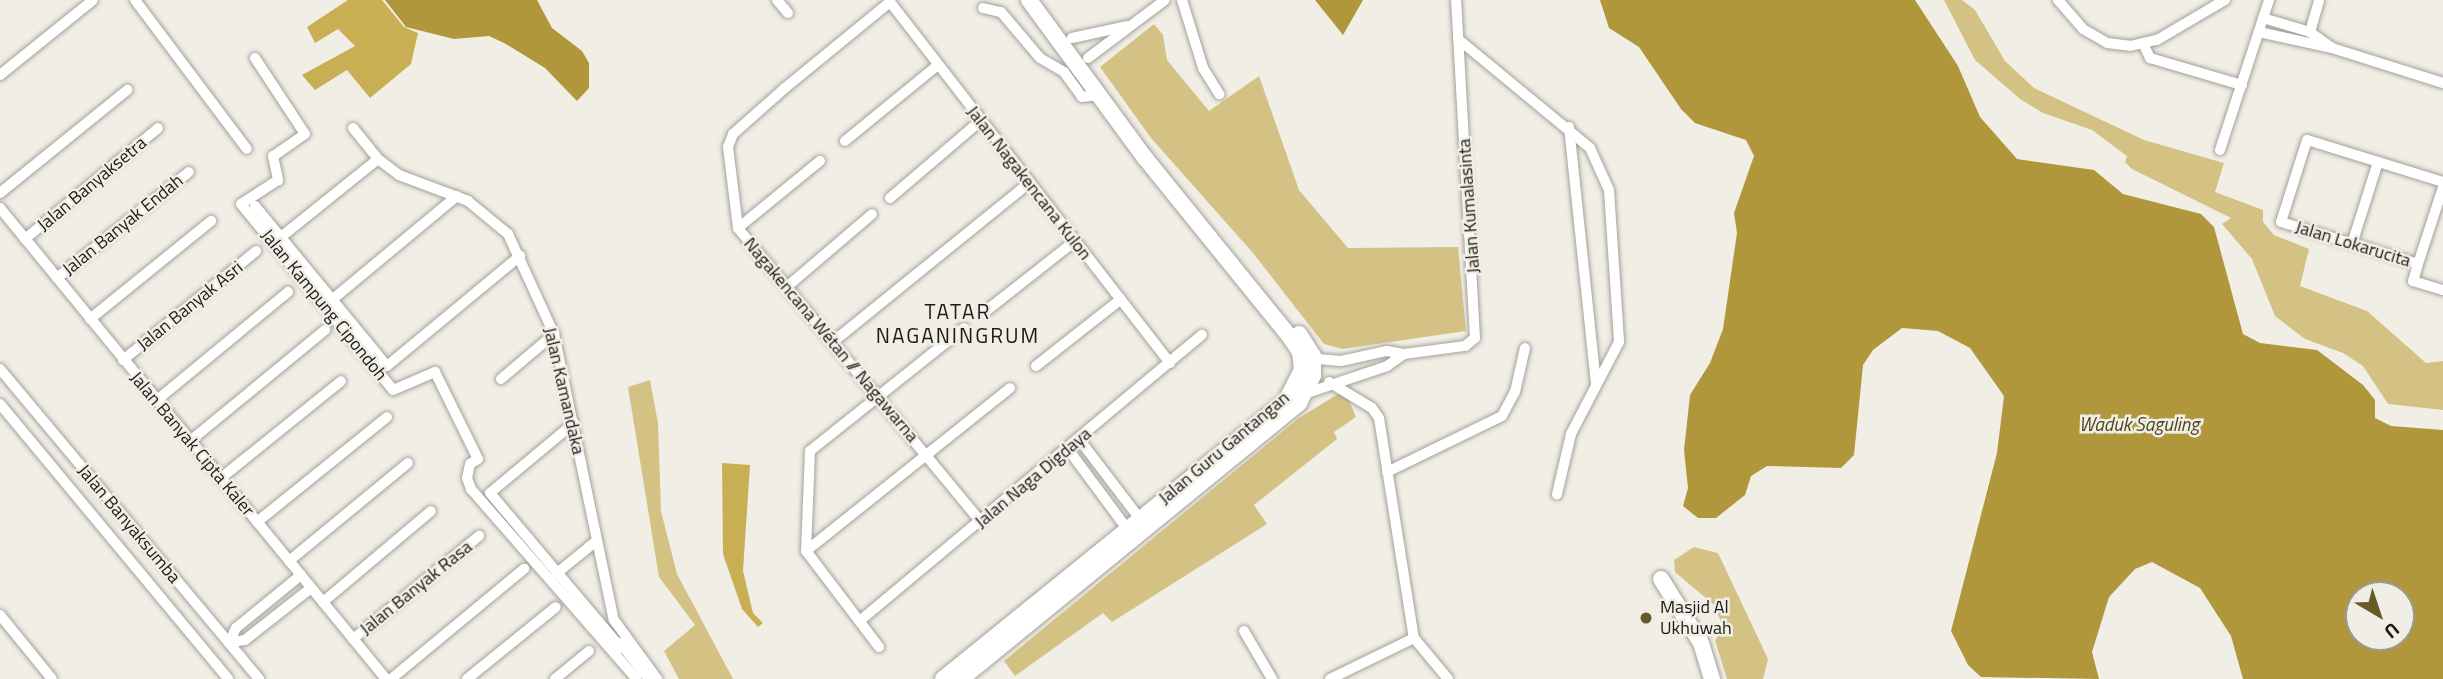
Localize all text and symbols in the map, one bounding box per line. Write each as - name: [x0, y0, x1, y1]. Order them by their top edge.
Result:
- street label: Jalan Nagakencana Kulon: [962, 101, 1096, 265]
- street label: Jalan Banyaksetra: [33, 132, 151, 236]
- street label: Jalan Kumalasinta: [1454, 138, 1484, 274]
- street label: Jalan Banyak Endah: [58, 170, 188, 280]
- street label: Jalan Lokarucita: [2293, 216, 2413, 272]
- street label: Jalan Kampung Cipondoh: [256, 225, 392, 385]
- street label: Nagakencana Wétan // Nagawarna: [739, 233, 923, 447]
- street label: Jalan Banyak Asri: [133, 257, 247, 355]
- district label: TATAR NAGANINGRUM: [877, 298, 1039, 348]
- street label: Jalan Kamandaka: [539, 325, 589, 457]
- street label: Jalan Banyak Cipta Kaler: [125, 367, 259, 521]
- street label: Jalan Guru Gantangan: [1154, 387, 1294, 509]
- water label: Waduk Saguling: [2079, 413, 2199, 435]
- street label: Jalan Naga Digdaya: [970, 423, 1096, 533]
- street label: Jalan Banyaksumba: [73, 460, 185, 588]
- street label: Jalan Banyak Rasa: [355, 536, 477, 640]
- north arrow: [2345, 581, 2415, 651]
- place label: Masjid Al Ukhuwah: [1660, 597, 1732, 640]
- marker: Masjid Al Ukhuwah: [1638, 610, 1654, 626]
- text: U: [2378, 616, 2406, 646]

